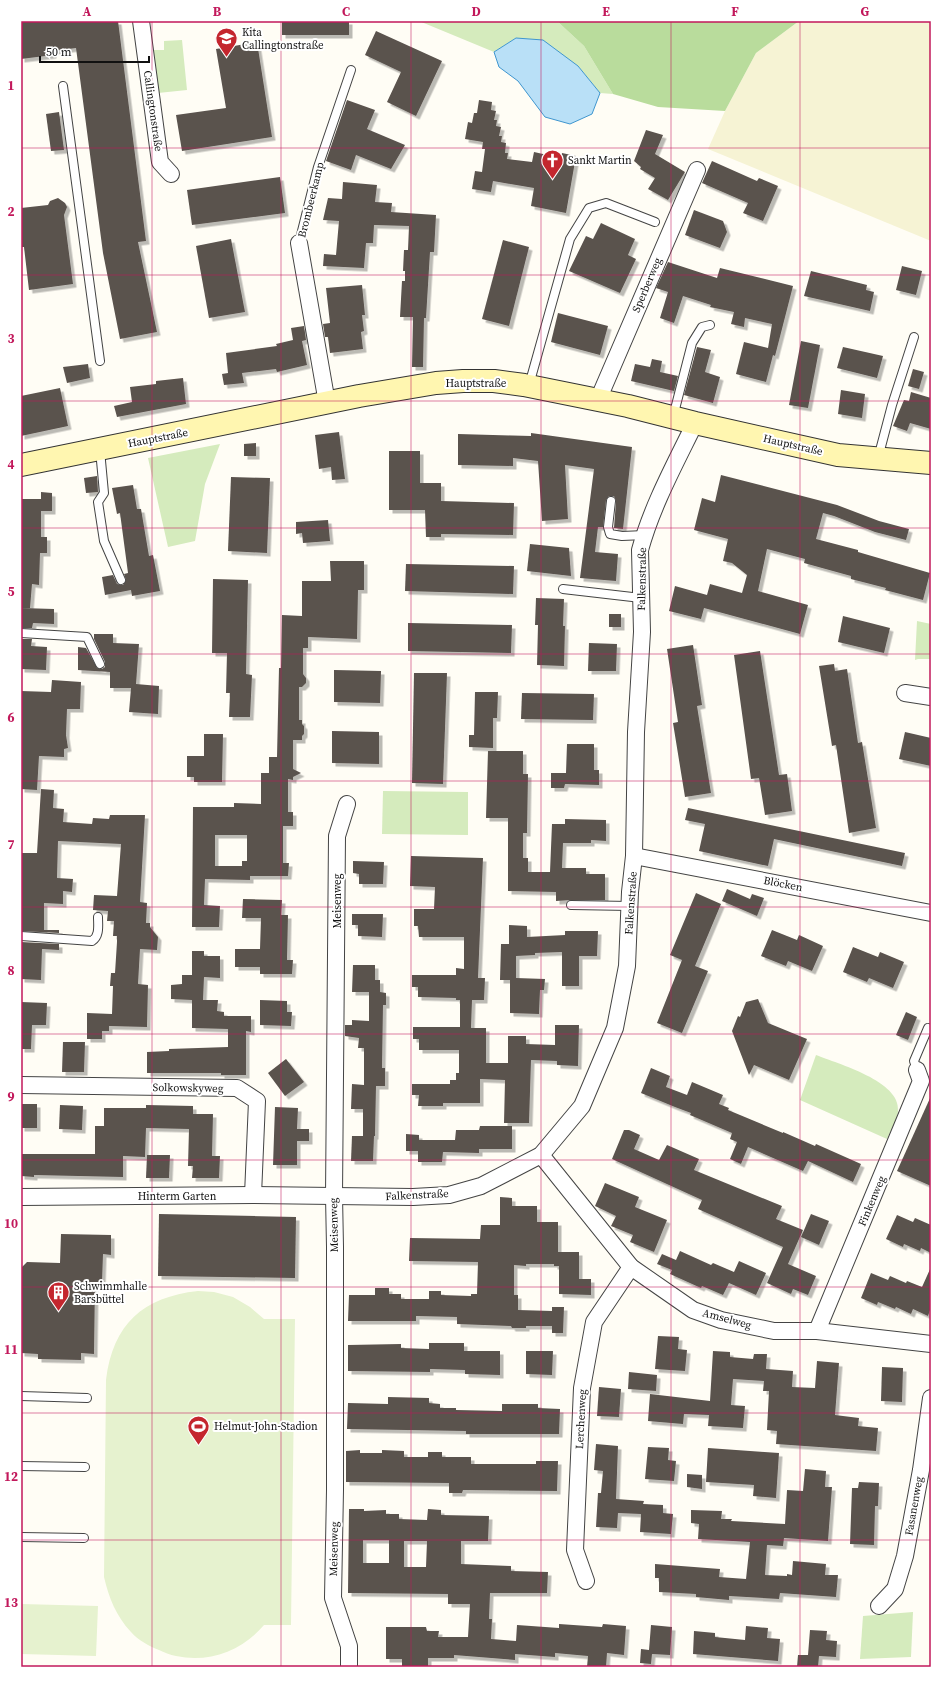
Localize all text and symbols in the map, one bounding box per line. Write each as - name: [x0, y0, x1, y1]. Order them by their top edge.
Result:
- text: A: [83, 3, 92, 20]
- text: B: [213, 3, 222, 20]
- text: C: [342, 3, 350, 20]
- text: D: [471, 3, 481, 20]
- text: E: [602, 3, 610, 20]
- text: F: [731, 3, 739, 20]
- text: G: [861, 3, 870, 20]
- school or university icon: Kita Callingtonstraße: [214, 25, 240, 58]
- place label: Kita Callingtonstraße: [242, 25, 324, 53]
- scale bar: [40, 38, 149, 64]
- text: 50 m: [46, 44, 72, 60]
- street label: Callingtonstraße: [140, 70, 166, 153]
- text: 1: [7, 77, 15, 94]
- church icon: Sankt Martin: [539, 147, 565, 180]
- place label: Sankt Martin: [568, 153, 632, 168]
- street label: Brombeerkamp: [294, 161, 328, 239]
- text: 2: [7, 203, 15, 220]
- street label: Sperberweg: [629, 255, 665, 315]
- text: 3: [7, 330, 15, 347]
- street label: Hauptstraße: [446, 376, 507, 391]
- street label: Hauptstraße: [127, 425, 190, 451]
- street label: Hauptstraße: [762, 431, 825, 459]
- text: 4: [7, 456, 15, 473]
- street label: Falkenstraße: [634, 547, 650, 611]
- text: 5: [7, 583, 15, 600]
- text: 6: [7, 709, 15, 726]
- text: 7: [7, 836, 15, 853]
- street label: Falkenstraße: [621, 870, 641, 935]
- street label: Meisenweg: [330, 873, 345, 928]
- street label: Blöcken: [762, 873, 804, 895]
- text: 8: [7, 962, 15, 979]
- street label: Solkowskyweg: [152, 1080, 224, 1096]
- text: 9: [7, 1088, 15, 1105]
- street label: Finkenweg: [855, 1173, 889, 1229]
- street label: Falkenstraße: [385, 1186, 449, 1204]
- street label: Hinterm Garten: [138, 1189, 217, 1204]
- street label: Meisenweg: [326, 1197, 342, 1253]
- text: 10: [4, 1215, 18, 1232]
- building icon: Schwimmhalle Barsbüttel: [45, 1279, 71, 1312]
- place label: Schwimmhalle Barsbüttel: [74, 1279, 147, 1307]
- street label: Amselweg: [701, 1305, 753, 1333]
- text: 11: [4, 1341, 18, 1358]
- street label: Lerchenweg: [572, 1388, 590, 1449]
- sports icon: Helmut-John-Stadion: [186, 1413, 212, 1446]
- place label: Helmut-John-Stadion: [214, 1419, 318, 1434]
- text: 12: [4, 1468, 18, 1485]
- street label: Fasanenweg: [901, 1475, 927, 1537]
- street label: Meisenweg: [326, 1521, 342, 1577]
- text: 13: [4, 1594, 18, 1611]

